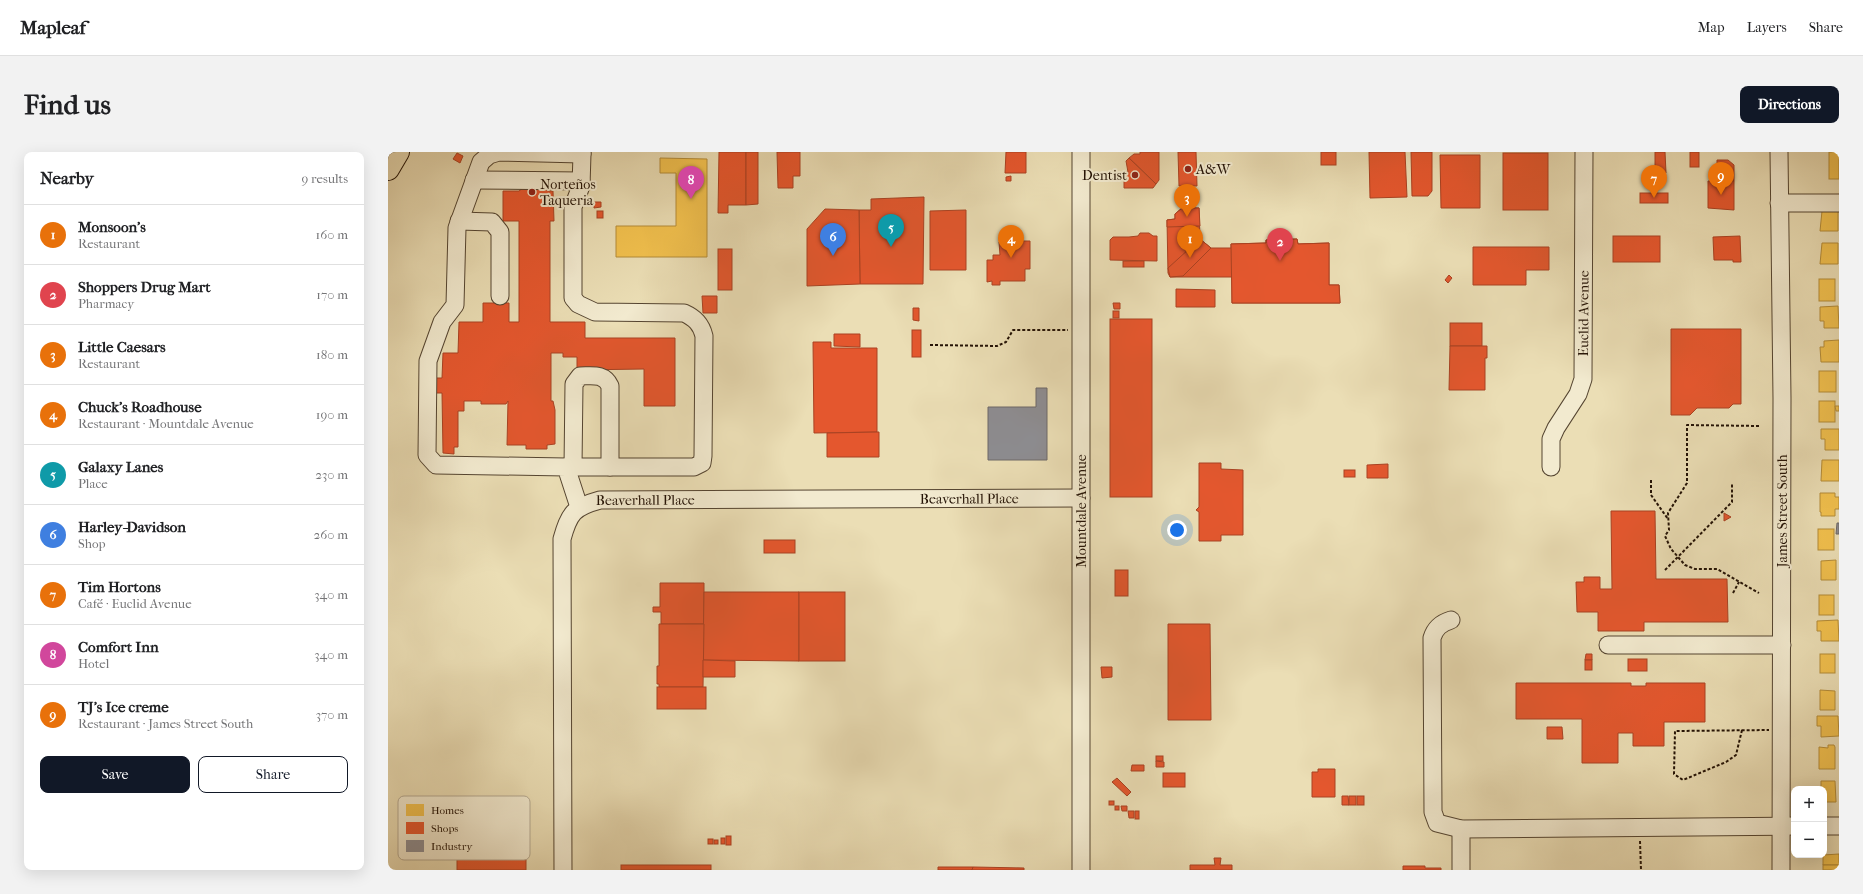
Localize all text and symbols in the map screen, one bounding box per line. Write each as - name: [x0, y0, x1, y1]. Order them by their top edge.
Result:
- text: Mapleaf: [20, 17, 86, 39]
- text: Map: [1698, 19, 1725, 36]
- text: Layers: [1747, 19, 1787, 36]
- text: Share: [1809, 19, 1843, 36]
- button: Directions: [1740, 86, 1839, 123]
- text: Find us: [24, 88, 111, 121]
- place label: A&W: [1195, 161, 1232, 178]
- pin: 9: [1708, 162, 1734, 195]
- marker: A&W: [1183, 164, 1193, 174]
- pin: 7: [1641, 165, 1667, 198]
- pin: 8: [678, 166, 704, 199]
- place label: Dentist: [1082, 167, 1127, 184]
- text: Nearby: [40, 168, 94, 188]
- marker: Dentist: [1130, 170, 1140, 180]
- text: 9 results: [301, 171, 348, 186]
- place label: Norteños Taqueria: [540, 176, 596, 209]
- pin: 3: [1174, 184, 1200, 217]
- marker: Norteños Taqueria: [527, 187, 537, 197]
- pin: 5: [878, 214, 904, 247]
- text: Monsoon's: [78, 218, 146, 236]
- pin: 6: [820, 223, 846, 256]
- pin: 4: [998, 225, 1024, 258]
- pin: 1: [1177, 225, 1203, 258]
- text: 1: [51, 227, 55, 242]
- text: 160 m: [316, 227, 348, 242]
- pin: 2: [1267, 228, 1293, 261]
- text: Restaurant: [78, 236, 140, 251]
- street label: Euclid Avenue: [1575, 270, 1592, 357]
- text: Shoppers Drug Mart: [78, 278, 211, 296]
- text: 2: [50, 287, 56, 302]
- text: 170 m: [316, 287, 348, 302]
- text: Pharmacy: [78, 296, 134, 311]
- text: Little Caesars: [78, 338, 166, 356]
- text: 3: [50, 347, 56, 362]
- text: 180 m: [316, 347, 348, 362]
- text: Restaurant: [78, 356, 140, 371]
- text: Chuck's Roadhouse: [78, 398, 202, 416]
- text: 4: [49, 407, 57, 422]
- text: 190 m: [316, 407, 348, 422]
- text: Restaurant · Mountdale Avenue: [78, 416, 254, 431]
- street label: Mountdale Avenue: [1073, 454, 1090, 568]
- street label: James Street South: [1774, 454, 1791, 569]
- text: Galaxy Lanes: [78, 458, 163, 476]
- text: 5: [50, 467, 56, 482]
- text: 230 m: [315, 467, 348, 482]
- text: Place: [78, 476, 108, 491]
- street label: Beaverhall Place: [920, 490, 1019, 508]
- street label: Beaverhall Place: [596, 492, 695, 509]
- text: Harley-Davidson: [78, 518, 186, 536]
- your location: [1167, 520, 1187, 540]
- text: 6: [49, 527, 57, 542]
- text: 260 m: [314, 527, 348, 542]
- text: Shop: [78, 536, 106, 551]
- text: Tim Hortons: [78, 578, 161, 596]
- text: 7: [50, 587, 56, 602]
- text: 340 m: [314, 587, 348, 602]
- text: Café · Euclid Avenue: [78, 596, 192, 611]
- text: Comfort Inn: [78, 638, 159, 656]
- text: 8: [50, 647, 56, 662]
- text: 340 m: [314, 647, 348, 662]
- text: Hotel: [78, 656, 109, 671]
- text: TJ's Ice creme: [78, 698, 169, 716]
- text: 9: [50, 707, 56, 722]
- text: 370 m: [316, 707, 348, 722]
- text: Restaurant · James Street South: [78, 716, 253, 731]
- button: Save: [40, 756, 190, 793]
- button: Share: [198, 756, 348, 793]
- map controls: [1791, 786, 1827, 858]
- button: +: [1791, 786, 1827, 822]
- legend: [398, 796, 530, 860]
- text: Homes: [431, 804, 464, 817]
- text: Shops: [431, 822, 458, 835]
- button: −: [1791, 822, 1827, 858]
- text: Industry: [431, 840, 473, 853]

